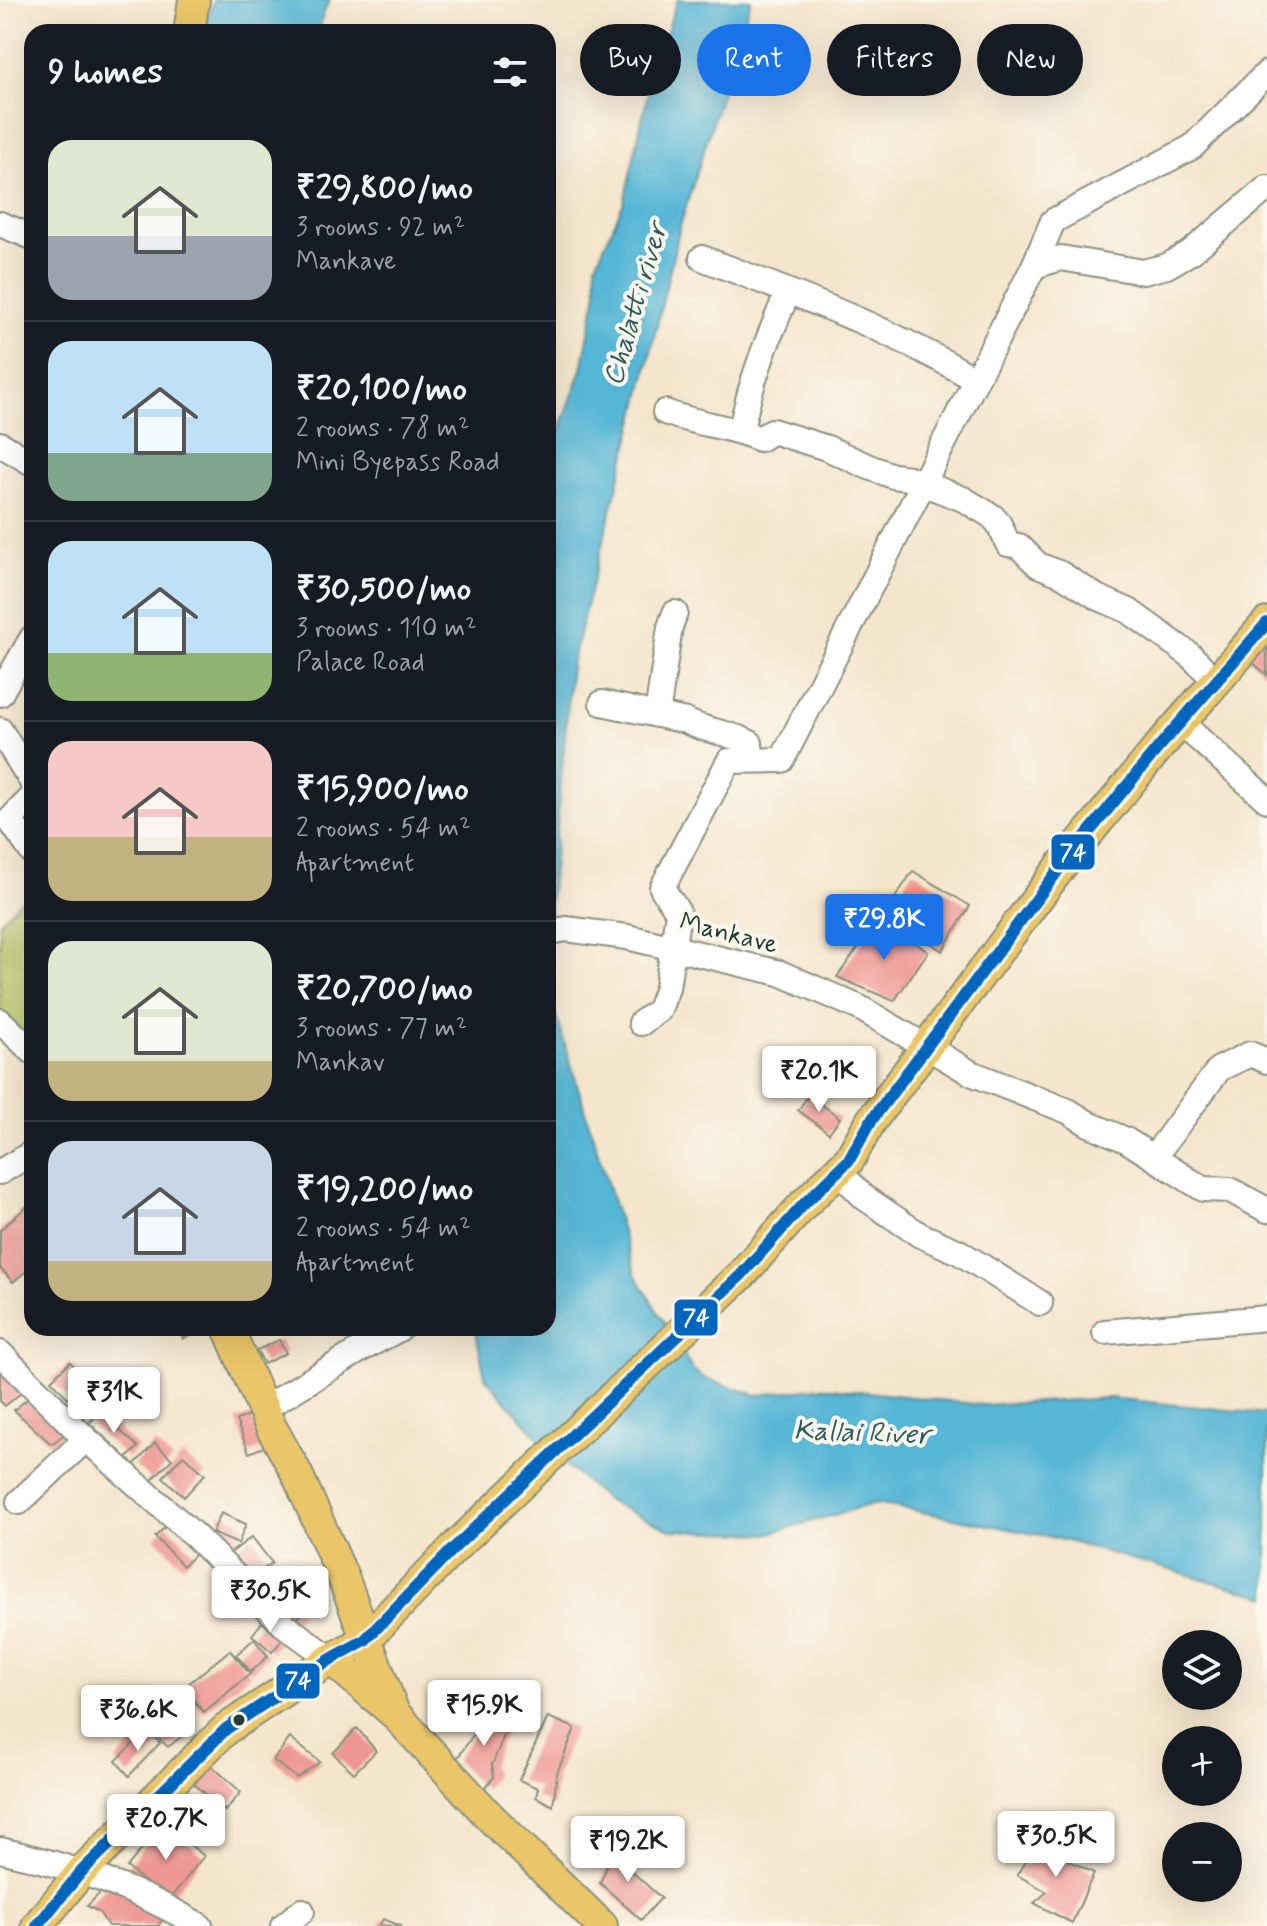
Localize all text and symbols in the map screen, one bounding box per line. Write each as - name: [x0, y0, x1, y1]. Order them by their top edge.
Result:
- chip: Buy: [580, 24, 681, 96]
- chip: Rent: [697, 24, 811, 96]
- chip: Filters: [827, 24, 961, 96]
- chip: New: [977, 24, 1083, 96]
- text: 9 homes: [48, 50, 163, 95]
- icon: filters: [488, 50, 532, 94]
- text: ₹29,800/mo: [296, 166, 473, 211]
- icon: home: [112, 172, 208, 268]
- text: 3 rooms · 92 m²: [296, 211, 465, 245]
- water label: Chalatti river: [596, 216, 678, 390]
- text: Mankave: [296, 245, 396, 279]
- text: ₹20,100/mo: [296, 367, 467, 412]
- icon: home: [112, 373, 208, 469]
- text: 2 rooms · 78 m²: [296, 412, 469, 446]
- text: Mini Byepass Road: [296, 446, 500, 480]
- text: ₹30,500/mo: [296, 567, 471, 612]
- icon: home: [112, 573, 208, 669]
- text: 3 rooms · 110 m²: [296, 612, 477, 646]
- text: Palace Road: [296, 646, 425, 680]
- text: ₹15,900/mo: [296, 767, 469, 812]
- icon: home: [112, 773, 208, 869]
- text: 2 rooms · 54 m²: [296, 812, 471, 846]
- line badge: 74: [1050, 833, 1096, 871]
- text: 74: [1060, 840, 1087, 868]
- text: Apartment: [296, 846, 414, 880]
- pin: ₹29.8K: [819, 894, 949, 962]
- text: ₹29.8K: [843, 903, 925, 937]
- street label: Mankave: [676, 905, 781, 963]
- text: ₹20,700/mo: [296, 967, 473, 1012]
- icon: home: [112, 973, 208, 1069]
- text: 3 rooms · 77 m²: [296, 1012, 467, 1046]
- text: Mankav: [296, 1046, 384, 1080]
- pin: ₹20.1K: [754, 1046, 884, 1114]
- text: ₹20.1K: [780, 1055, 858, 1089]
- text: ₹19,200/mo: [296, 1167, 473, 1212]
- icon: home: [112, 1173, 208, 1269]
- text: 2 rooms · 54 m²: [296, 1212, 471, 1246]
- text: Apartment: [296, 1246, 414, 1280]
- line badge: 74: [673, 1298, 719, 1337]
- text: 74: [683, 1305, 710, 1333]
- pin: ₹31K: [67, 1367, 161, 1435]
- text: ₹31K: [86, 1376, 142, 1410]
- water label: Kallai River: [793, 1413, 935, 1455]
- pin: ₹30.5K: [205, 1566, 335, 1634]
- text: ₹30.5K: [230, 1575, 310, 1609]
- map controls: [1162, 1630, 1242, 1902]
- button: layers: [1162, 1630, 1242, 1710]
- line badge: 74: [275, 1662, 321, 1700]
- text: 74: [285, 1668, 312, 1696]
- pin: ₹15.9K: [419, 1680, 549, 1748]
- pin: ₹36.6K: [73, 1685, 203, 1753]
- text: ₹15.9K: [446, 1689, 522, 1723]
- text: ₹36.6K: [99, 1694, 177, 1728]
- unlabelled marker: [231, 1712, 247, 1728]
- button: +: [1162, 1726, 1242, 1806]
- pin: ₹20.7K: [101, 1794, 231, 1862]
- text: ₹20.7K: [125, 1803, 207, 1837]
- pin: ₹30.5K: [991, 1811, 1121, 1879]
- pin: ₹19.2K: [563, 1816, 693, 1884]
- text: ₹30.5K: [1016, 1820, 1096, 1854]
- button: −: [1162, 1822, 1242, 1902]
- text: ₹19.2K: [589, 1825, 667, 1859]

